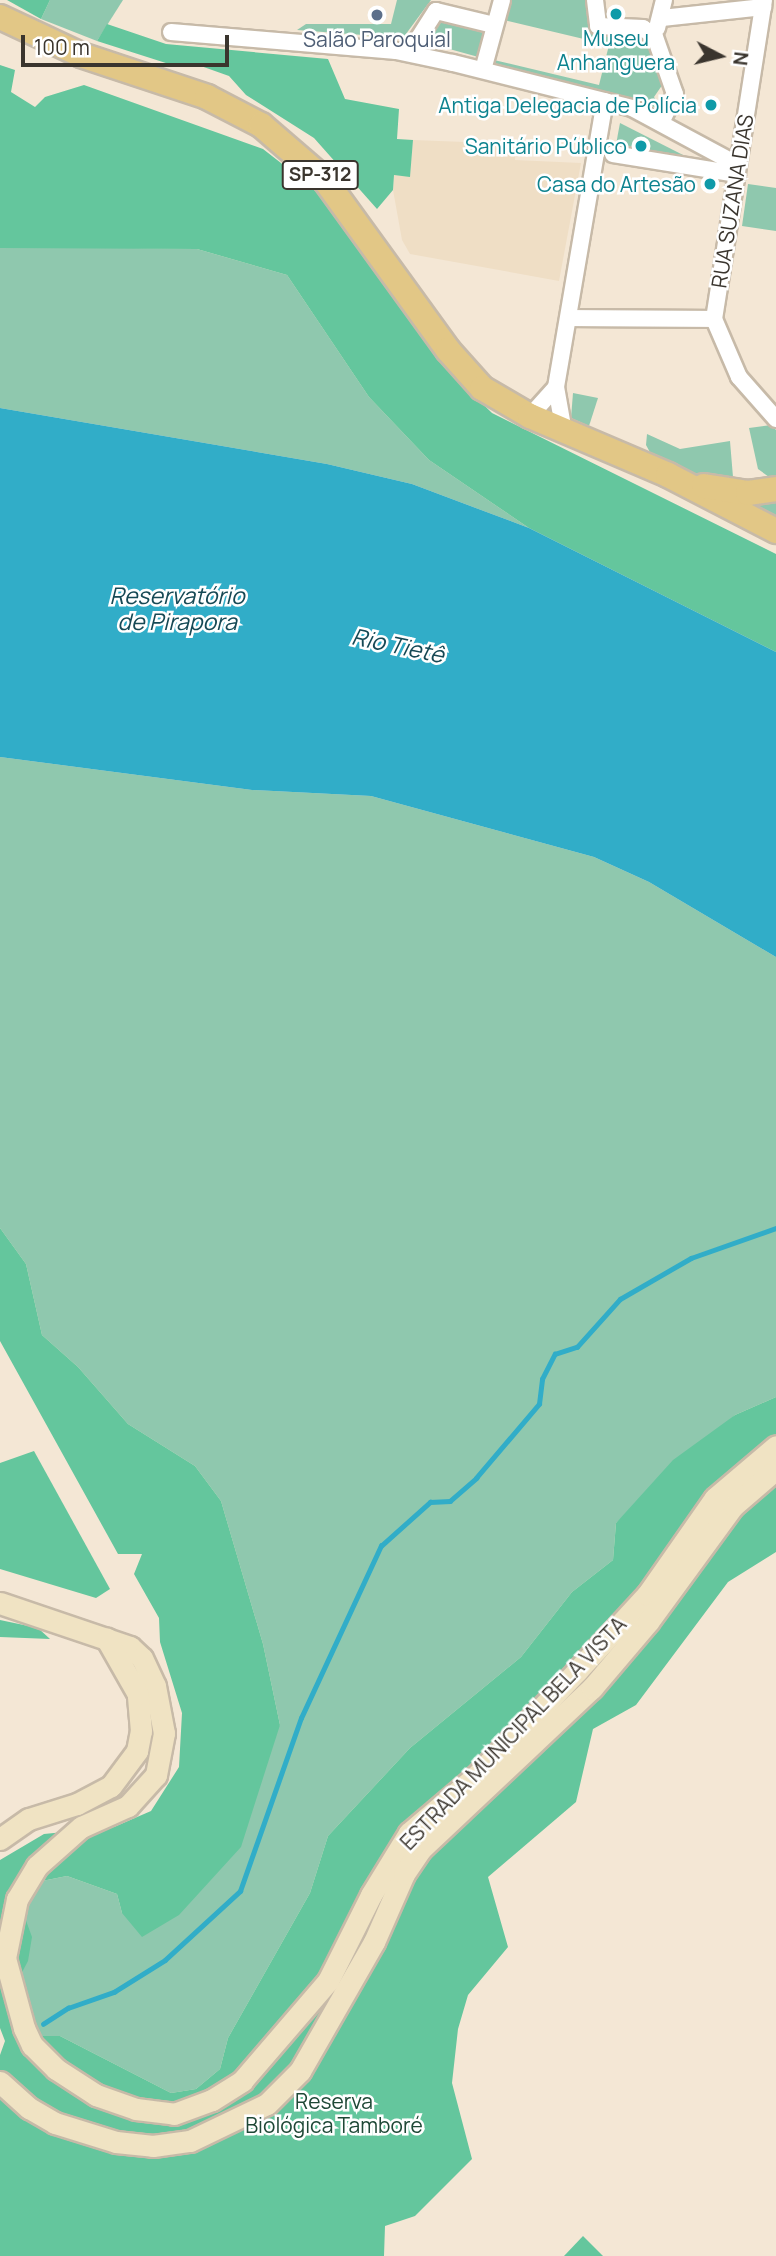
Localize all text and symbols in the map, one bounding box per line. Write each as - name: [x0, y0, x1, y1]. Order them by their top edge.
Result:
- marker: Museu Anhanguera: [608, 6, 624, 22]
- marker: Salão Paroquial: [369, 7, 385, 23]
- scale bar: [24, 21, 233, 65]
- north arrow: [685, 21, 755, 91]
- place label: Museu Anhanguera: [557, 25, 675, 75]
- place label: Salão Paroquial: [303, 26, 451, 52]
- text: 100 m: [34, 33, 90, 61]
- text: N: [727, 50, 755, 67]
- place label: Antiga Delegacia de Polícia: [438, 92, 697, 118]
- marker: Antiga Delegacia de Polícia: [703, 97, 719, 113]
- street label: RUA SUZANA DIAS: [706, 112, 758, 290]
- place label: Sanitário Público: [465, 133, 627, 159]
- marker: Sanitário Público: [633, 138, 649, 154]
- road number: SP-312: [282, 160, 358, 190]
- place label: Casa do Artesão: [537, 171, 696, 197]
- marker: Casa do Artesão: [702, 176, 718, 192]
- water label: Reservatório de Pirapora: [109, 581, 245, 635]
- water label: Rio Tietê: [350, 622, 446, 668]
- street label: ESTRADA MUNICIPAL BELA VISTA: [395, 1611, 631, 1855]
- park label: Reserva Biológica Tamboré: [245, 2088, 423, 2138]

